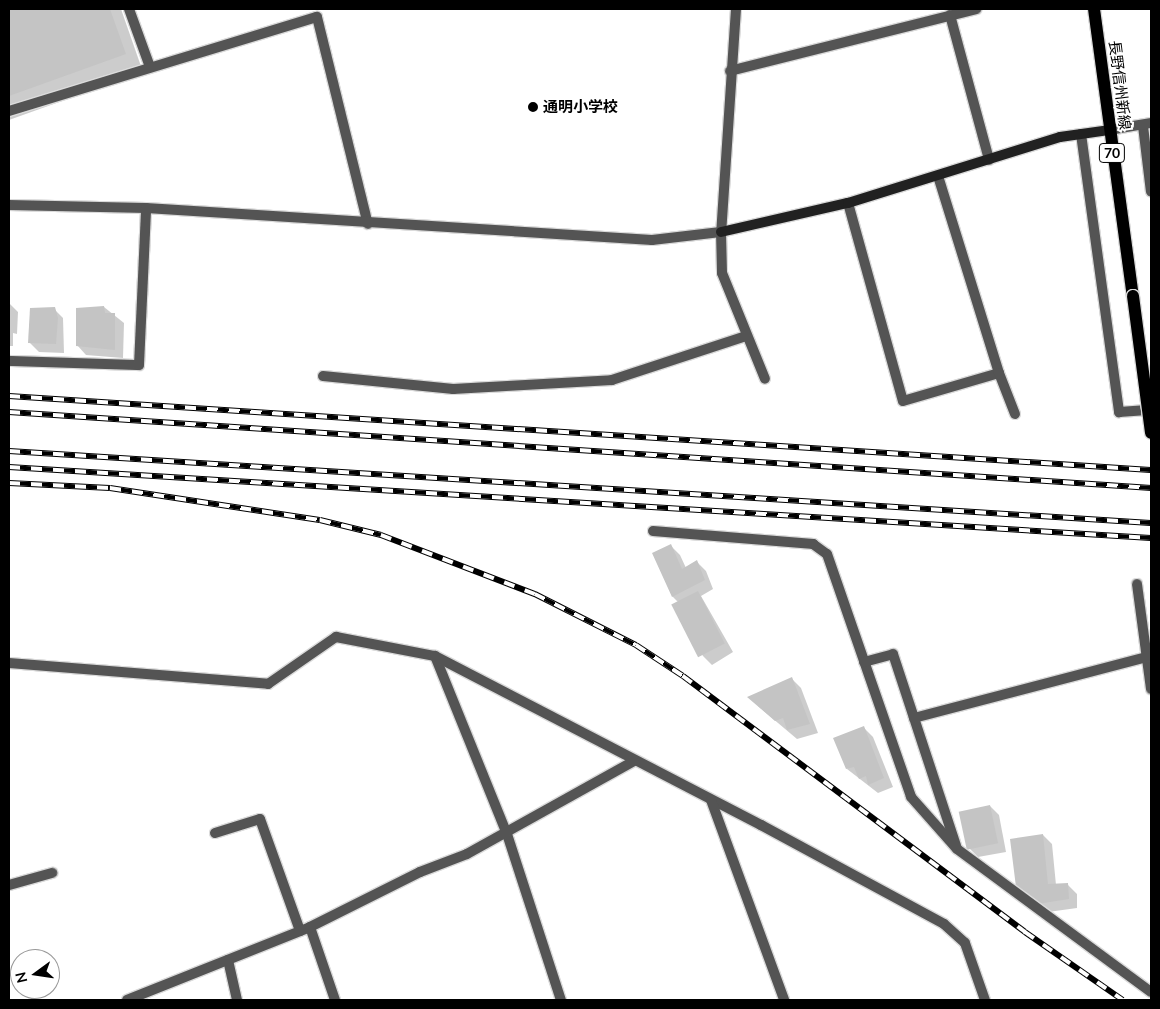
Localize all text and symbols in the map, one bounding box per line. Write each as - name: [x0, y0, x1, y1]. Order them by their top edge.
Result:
- street label: 長野信州新線: [1106, 39, 1134, 131]
- place label: 通明小学校: [543, 98, 618, 116]
- marker: 通明小学校: [527, 101, 539, 113]
- road number: 70: [1098, 142, 1126, 164]
- north arrow: [10, 949, 60, 999]
- text: N: [11, 970, 30, 985]

